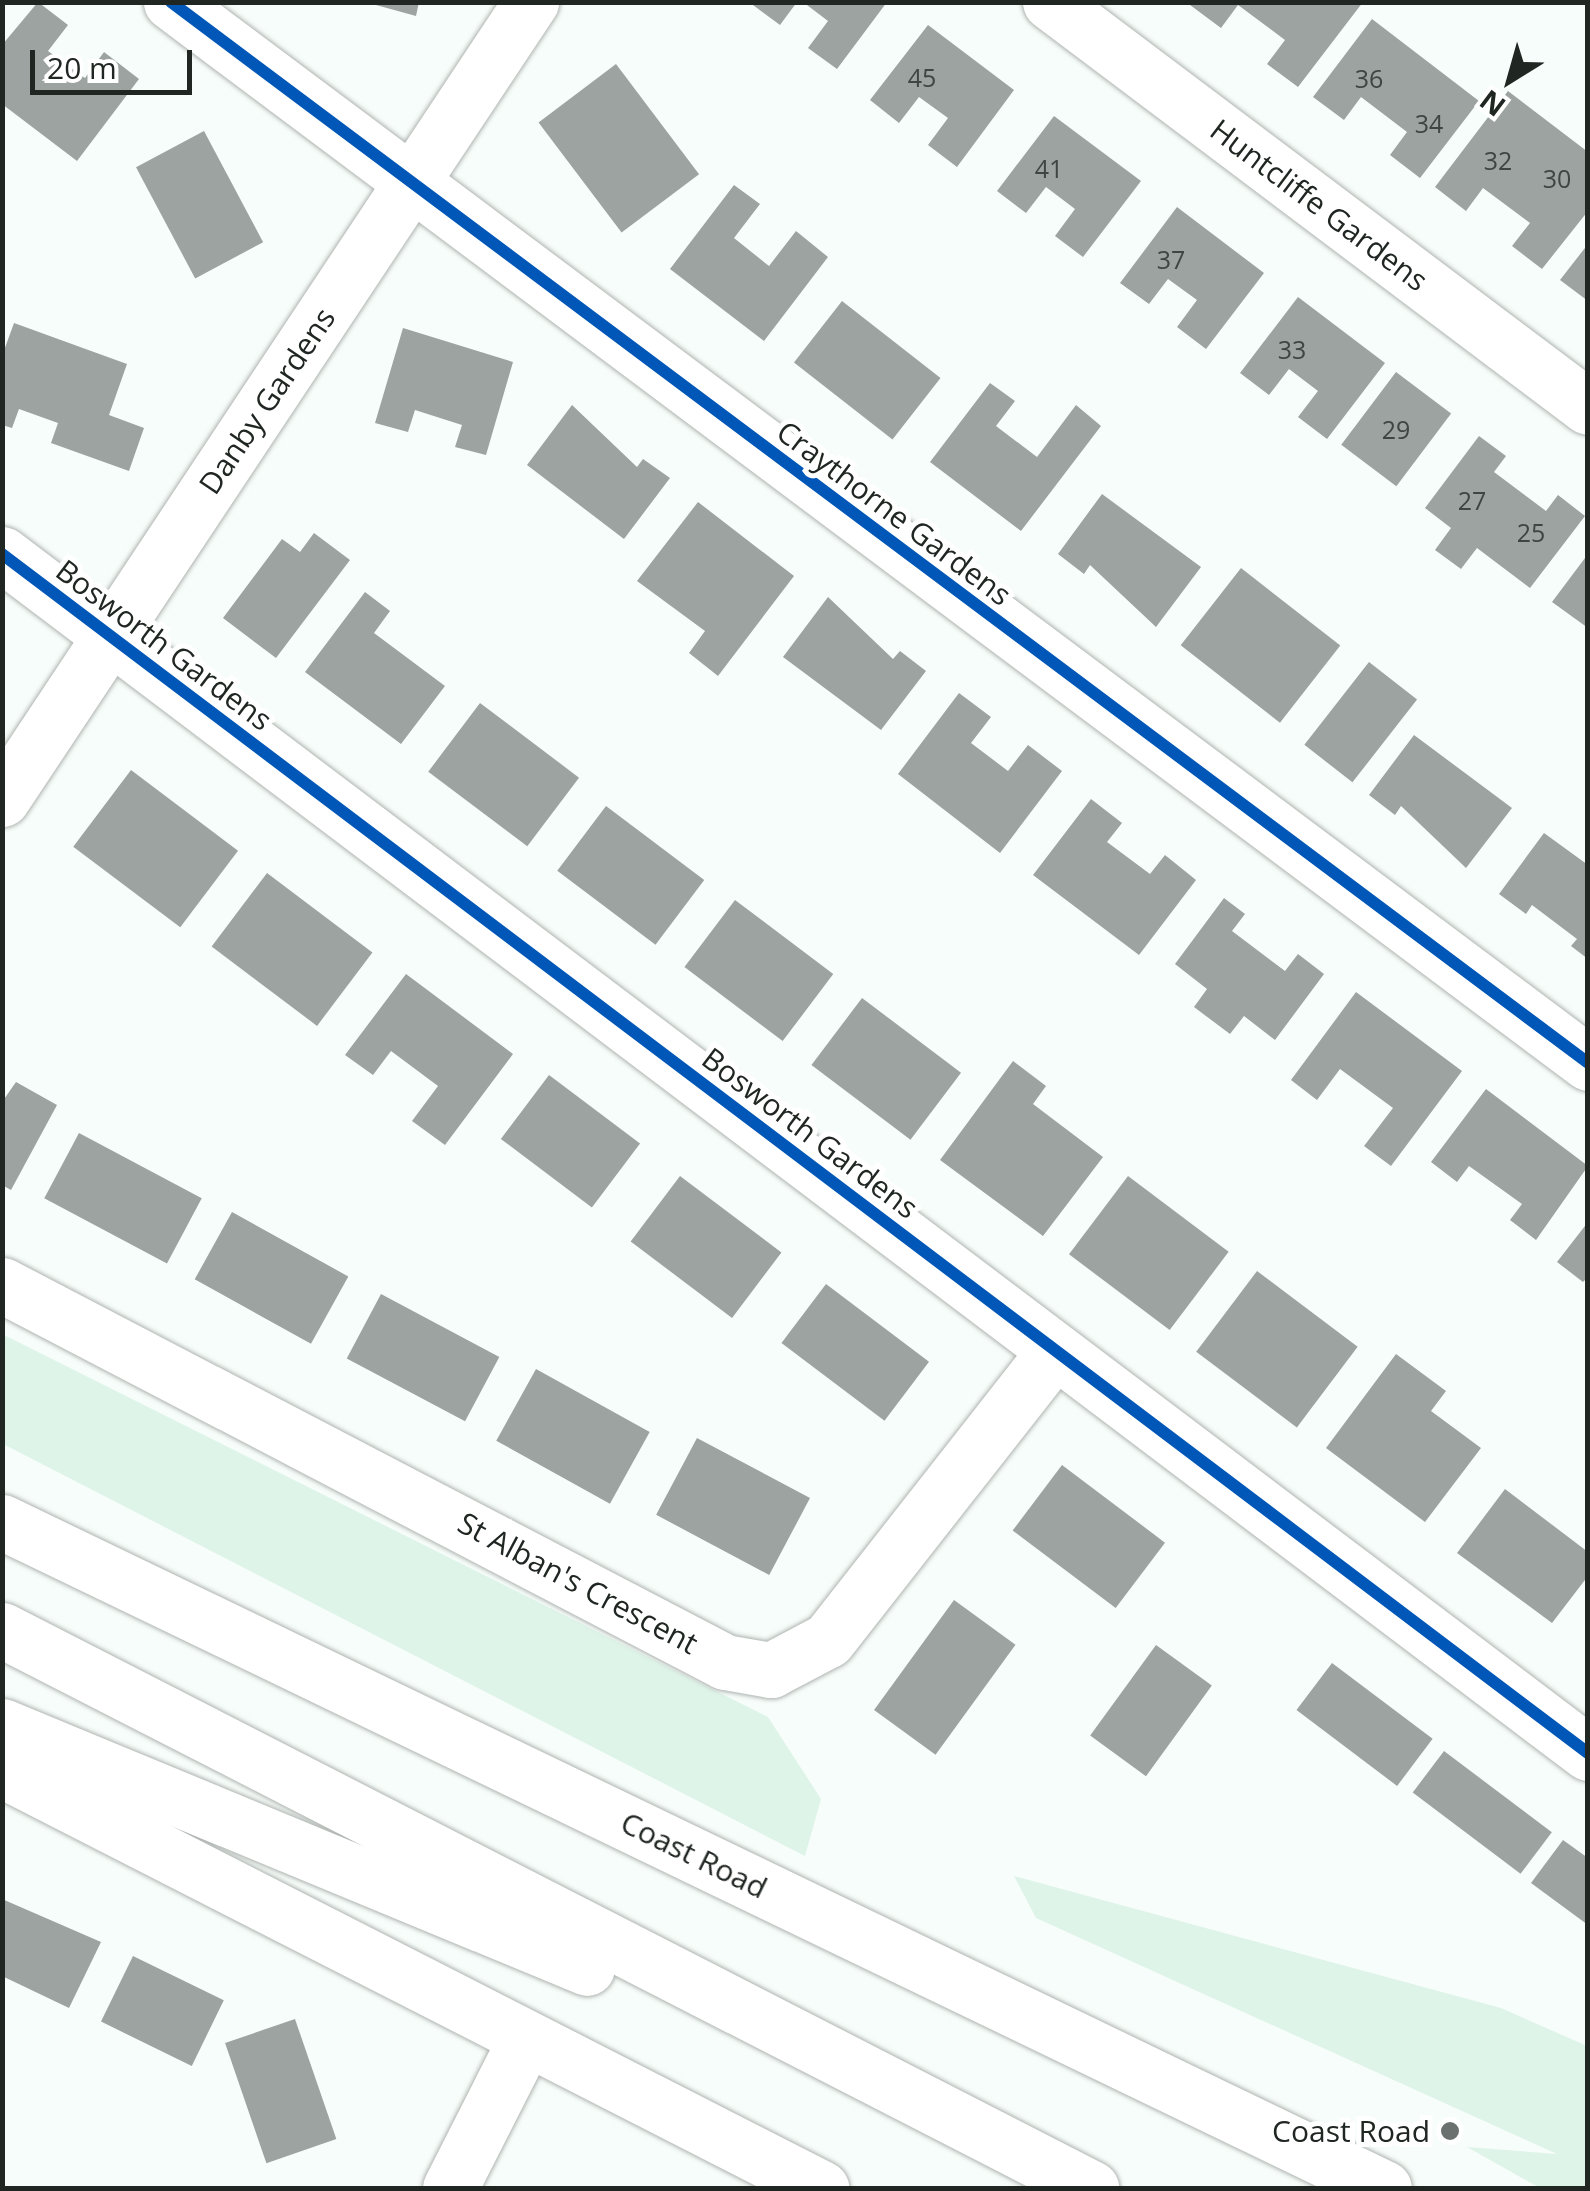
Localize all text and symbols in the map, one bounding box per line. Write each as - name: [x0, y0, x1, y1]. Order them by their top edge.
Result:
- scale bar: [35, 30, 198, 92]
- north arrow: [1460, 30, 1560, 130]
- text: 20 m: [47, 47, 117, 88]
- house number: 45: [908, 62, 936, 92]
- house number: 36: [1355, 63, 1383, 93]
- text: N: [1471, 82, 1512, 126]
- house number: 34: [1415, 108, 1443, 138]
- street label: Huntcliffe Gardens: [1203, 112, 1435, 298]
- house number: 32: [1484, 145, 1512, 175]
- house number: 41: [1035, 153, 1063, 183]
- house number: 30: [1543, 163, 1571, 193]
- house number: 37: [1157, 244, 1185, 274]
- street label: Danby Gardens: [192, 301, 342, 501]
- house number: 33: [1278, 334, 1306, 364]
- street label: Craythorne Gardens: [770, 413, 1018, 613]
- house number: 29: [1382, 414, 1410, 444]
- house number: 27: [1458, 485, 1486, 515]
- house number: 25: [1517, 517, 1545, 547]
- street label: Bosworth Gardens: [49, 552, 279, 738]
- street label: Bosworth Gardens: [695, 1040, 925, 1226]
- street label: St Alban's Crescent: [452, 1505, 704, 1661]
- street label: Coast Road: [615, 1804, 773, 1906]
- place label: Coast Road: [1272, 2113, 1430, 2149]
- marker: Coast Road: [1439, 2120, 1461, 2142]

